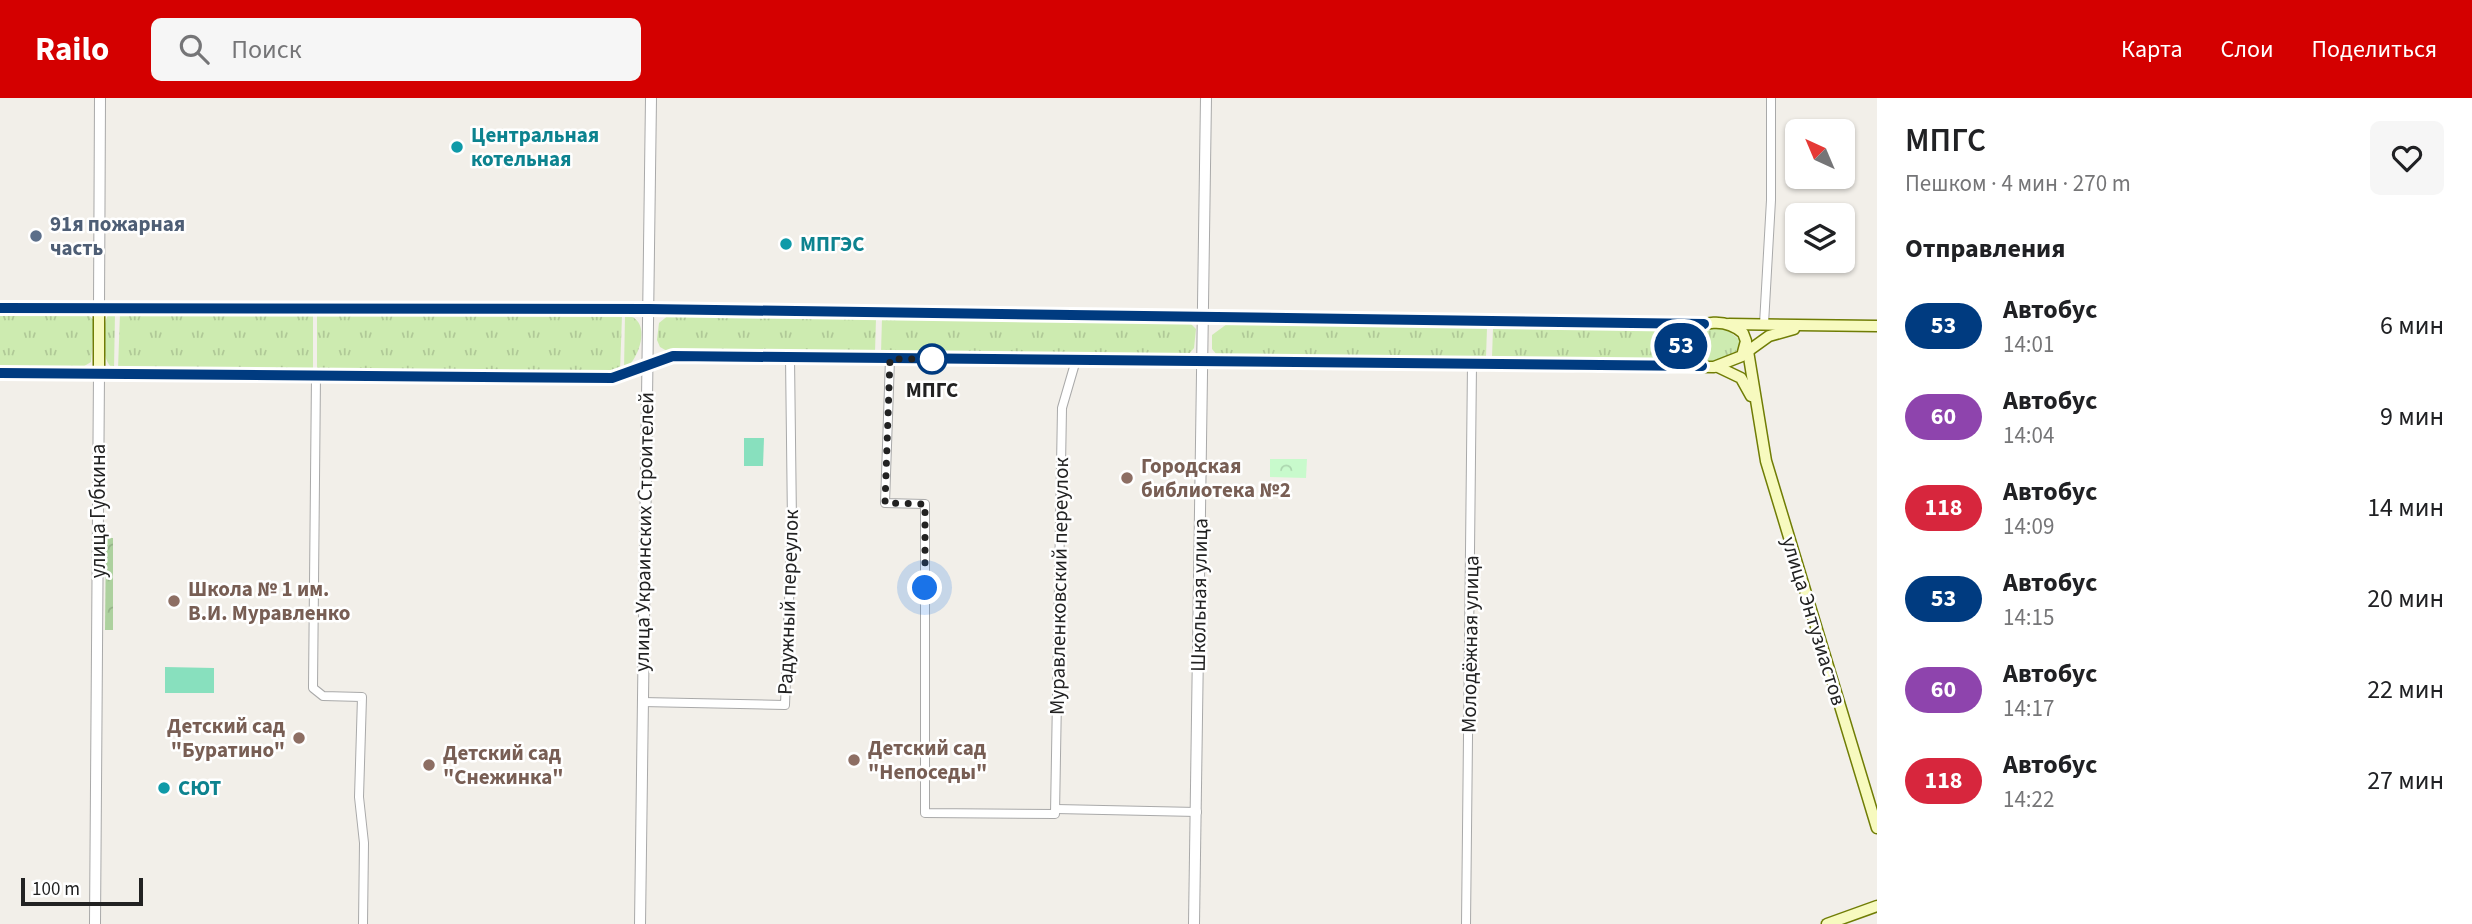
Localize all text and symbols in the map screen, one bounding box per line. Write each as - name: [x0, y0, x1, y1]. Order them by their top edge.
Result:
- search box: [151, 18, 641, 81]
- text: Railo: [35, 26, 109, 73]
- icon: search: [175, 30, 213, 68]
- text: Поиск: [231, 31, 302, 68]
- text: Карта: [2121, 32, 2183, 67]
- text: Слои: [2221, 32, 2274, 67]
- text: Поделиться: [2312, 32, 2437, 67]
- text: МПГС: [1905, 117, 1986, 164]
- north arrow: [1785, 119, 1855, 189]
- map controls: [1785, 119, 1855, 273]
- place label: Центральная котельная: [471, 120, 599, 174]
- button: heart: [2370, 121, 2444, 195]
- marker: Центральная котельная: [449, 139, 465, 155]
- text: Пешком · 4 мин · 270 m: [1905, 167, 2131, 200]
- button: layers: [1785, 203, 1855, 273]
- place label: 91я пожарная часть: [50, 209, 185, 263]
- marker: 91я пожарная часть: [28, 228, 44, 244]
- place label: МПГЭС: [800, 229, 864, 259]
- text: Отправления: [1905, 230, 2065, 267]
- marker: МПГЭС: [778, 236, 794, 252]
- text: Автобус: [2003, 291, 2097, 328]
- text: 6 мин: [2380, 307, 2444, 344]
- text: 53: [1931, 308, 1956, 343]
- line badge: 53: [1650, 323, 1712, 369]
- text: 53: [1668, 328, 1694, 363]
- text: 14:01: [2003, 328, 2054, 361]
- marker: МПГС: [917, 344, 947, 374]
- place label: МПГС: [906, 375, 958, 405]
- text: Автобус: [2003, 382, 2097, 419]
- street label: улица Украинских Строителей: [627, 392, 661, 672]
- text: 9 мин: [2380, 398, 2444, 435]
- text: 60: [1931, 399, 1956, 434]
- text: 14:04: [2003, 419, 2054, 452]
- street label: улица Губкина: [83, 444, 113, 578]
- place label: Городская библиотека №2: [1141, 451, 1291, 505]
- street label: Муравленковский переулок: [1042, 456, 1076, 715]
- marker: Городская библиотека №2: [1119, 470, 1135, 486]
- text: Автобус: [2003, 473, 2097, 510]
- text: 14 мин: [2367, 489, 2444, 526]
- text: 118: [1924, 490, 1963, 525]
- street label: Радужный переулок: [770, 508, 806, 695]
- text: 14:09: [2003, 510, 2054, 543]
- street label: Школьная улица: [1183, 518, 1215, 672]
- street label: улица Энтузиастов: [1774, 533, 1854, 709]
- street label: Молодёжная улица: [1453, 555, 1487, 733]
- text: Автобус: [2003, 564, 2097, 601]
- your location: [907, 570, 942, 605]
- place label: Школа № 1 им. В.И. Муравленко: [188, 574, 350, 628]
- text: 20 мин: [2367, 580, 2444, 617]
- text: 53: [1931, 581, 1956, 616]
- marker: Школа № 1 им. В.И. Муравленко: [166, 593, 182, 609]
- text: 14:15: [2003, 601, 2054, 634]
- text: Автобус: [2003, 655, 2097, 692]
- text: 22 мин: [2367, 671, 2444, 708]
- text: 60: [1931, 672, 1956, 707]
- text: 14:17: [2003, 692, 2054, 725]
- place label: Детский сад "Буратино": [167, 711, 286, 765]
- marker: Детский сад "Буратино": [291, 730, 307, 746]
- place label: Детский сад "Непоседы": [868, 733, 987, 787]
- place label: Детский сад "Снежинка": [443, 738, 564, 792]
- text: Автобус: [2003, 746, 2097, 783]
- marker: Детский сад "Непоседы": [846, 752, 862, 768]
- marker: Детский сад "Снежинка": [421, 757, 437, 773]
- text: 27 мин: [2367, 762, 2444, 799]
- text: 118: [1924, 763, 1963, 798]
- place label: СЮТ: [178, 773, 222, 803]
- marker: СЮТ: [156, 780, 172, 796]
- text: 14:22: [2003, 783, 2054, 816]
- scale bar: [21, 875, 144, 907]
- text: 100 m: [32, 876, 80, 903]

